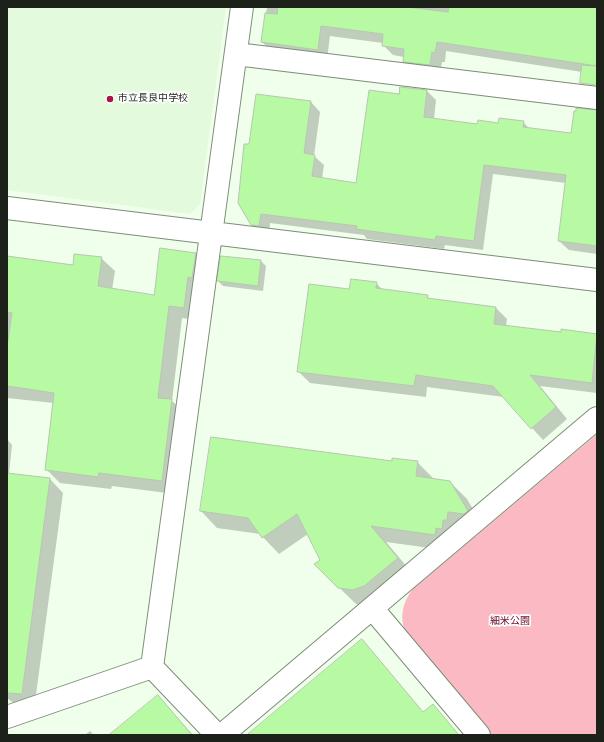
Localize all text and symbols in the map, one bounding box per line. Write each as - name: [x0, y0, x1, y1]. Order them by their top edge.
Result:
- place label: 市立長良中学校: [118, 93, 188, 105]
- marker: 市立長良中学校: [105, 94, 115, 104]
- park label: 細米公園: [490, 616, 530, 628]

